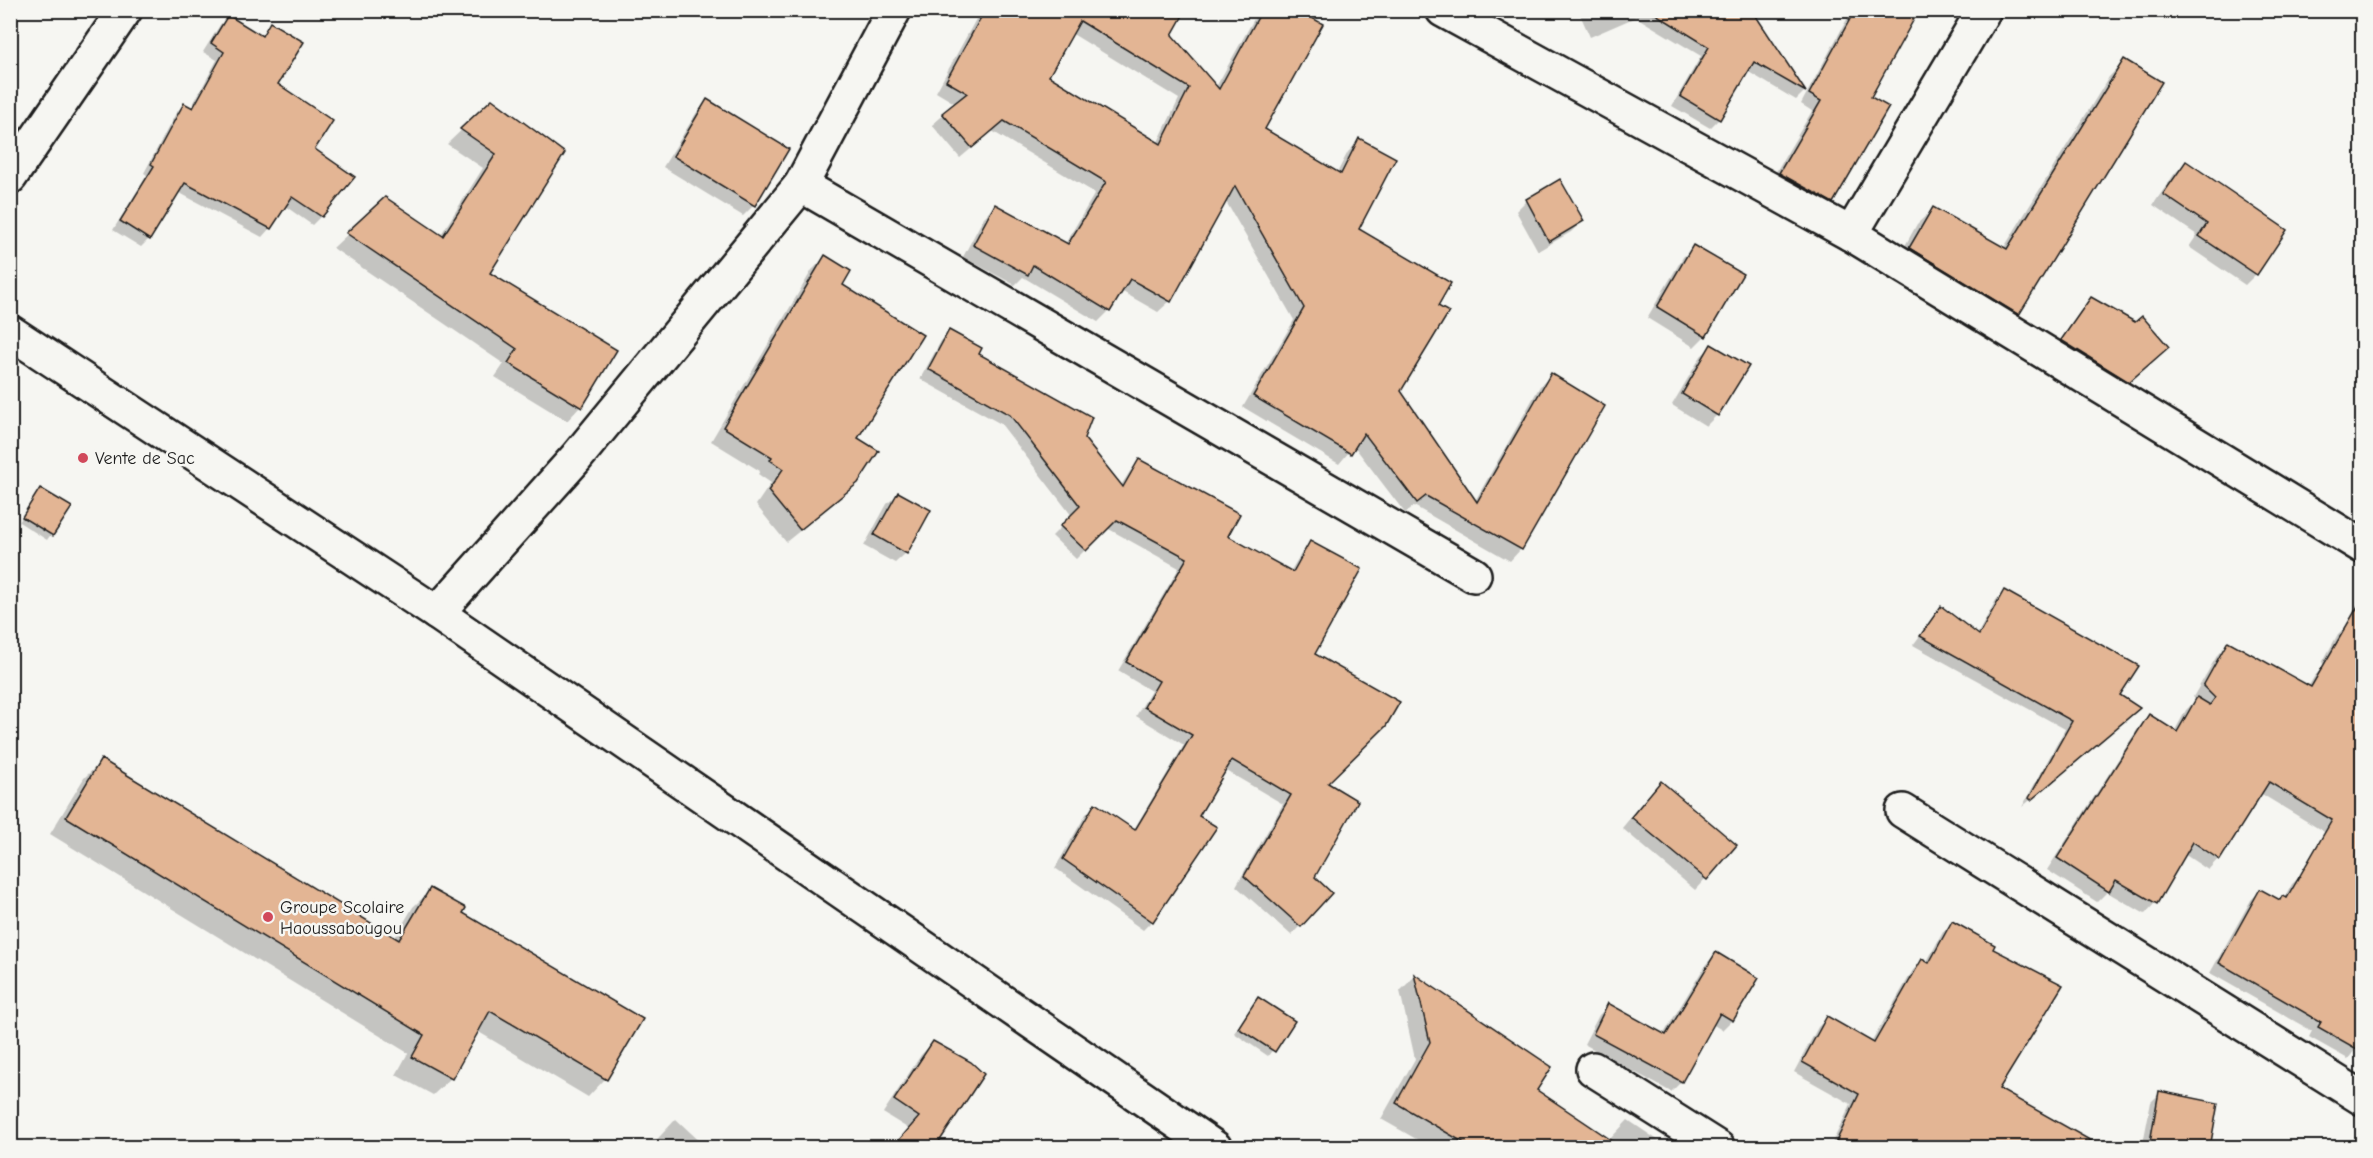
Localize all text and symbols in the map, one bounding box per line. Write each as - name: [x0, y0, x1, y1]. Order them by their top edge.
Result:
- place label: Vente de Sac: [95, 448, 195, 469]
- marker: Vente de Sac: [76, 451, 90, 465]
- place label: Groupe Scolaire Haoussabougou: [280, 897, 404, 939]
- marker: Groupe Scolaire Haoussabougou: [261, 910, 275, 924]

